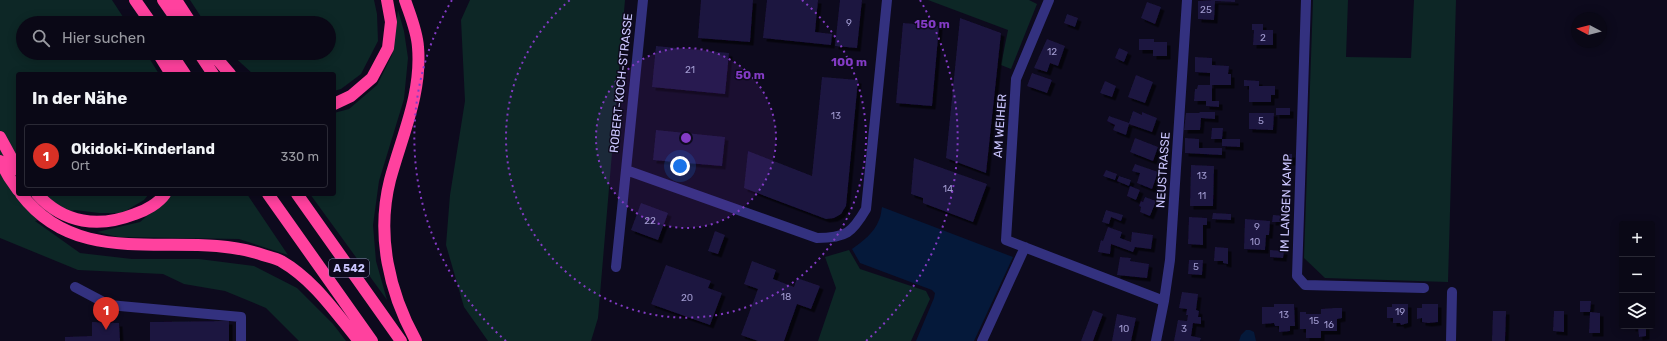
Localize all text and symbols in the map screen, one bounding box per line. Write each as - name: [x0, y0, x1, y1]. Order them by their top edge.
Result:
- house number: 25: [1200, 4, 1212, 16]
- north arrow: [1571, 12, 1607, 48]
- street label: ROBERT-KOCH-STRASSE: [607, 13, 635, 153]
- search box: [16, 16, 336, 60]
- house number: 9: [846, 17, 852, 29]
- text: 150 m: [914, 17, 950, 31]
- icon: search: [30, 27, 52, 49]
- text: Hier suchen: [62, 29, 145, 47]
- house number: 2: [1260, 32, 1266, 44]
- house number: 12: [1047, 46, 1057, 58]
- text: 100 m: [831, 55, 867, 69]
- house number: 21: [685, 64, 695, 76]
- text: 50 m: [735, 68, 765, 82]
- text: In der Nähe: [32, 88, 127, 108]
- street label: AM WEIHER: [991, 93, 1009, 159]
- house number: 13: [831, 110, 841, 122]
- house number: 5: [1258, 115, 1264, 127]
- centre of rings: [679, 131, 693, 145]
- street label: NEUSTRASSE: [1153, 131, 1173, 209]
- text: Okidoki-Kinderland: [71, 140, 215, 158]
- text: 1: [43, 149, 49, 164]
- text: 330 m: [280, 149, 319, 164]
- street label: IM LANGEN KAMP: [1277, 153, 1295, 252]
- your location: [670, 156, 690, 176]
- text: Ort: [71, 158, 90, 173]
- house number: 13: [1197, 170, 1207, 182]
- house number: 14: [943, 183, 953, 195]
- house number: 11: [1198, 190, 1206, 202]
- house number: 22: [644, 215, 656, 227]
- house number: 9: [1254, 221, 1260, 233]
- map controls: [1619, 221, 1655, 329]
- button: +: [1619, 221, 1655, 257]
- house number: 10: [1250, 236, 1260, 248]
- button: −: [1619, 257, 1655, 293]
- road number: A 542: [329, 259, 369, 277]
- house number: 5: [1193, 261, 1199, 273]
- house number: 18: [781, 291, 791, 303]
- house number: 20: [681, 292, 693, 304]
- button: layers: [1619, 293, 1655, 329]
- pin: 1: [93, 297, 119, 330]
- house number: 19: [1395, 306, 1405, 318]
- house number: 13: [1279, 309, 1289, 321]
- house number: 15: [1309, 315, 1319, 327]
- house number: 16: [1324, 319, 1334, 331]
- house number: 10: [1119, 323, 1129, 335]
- house number: 3: [1181, 323, 1187, 335]

